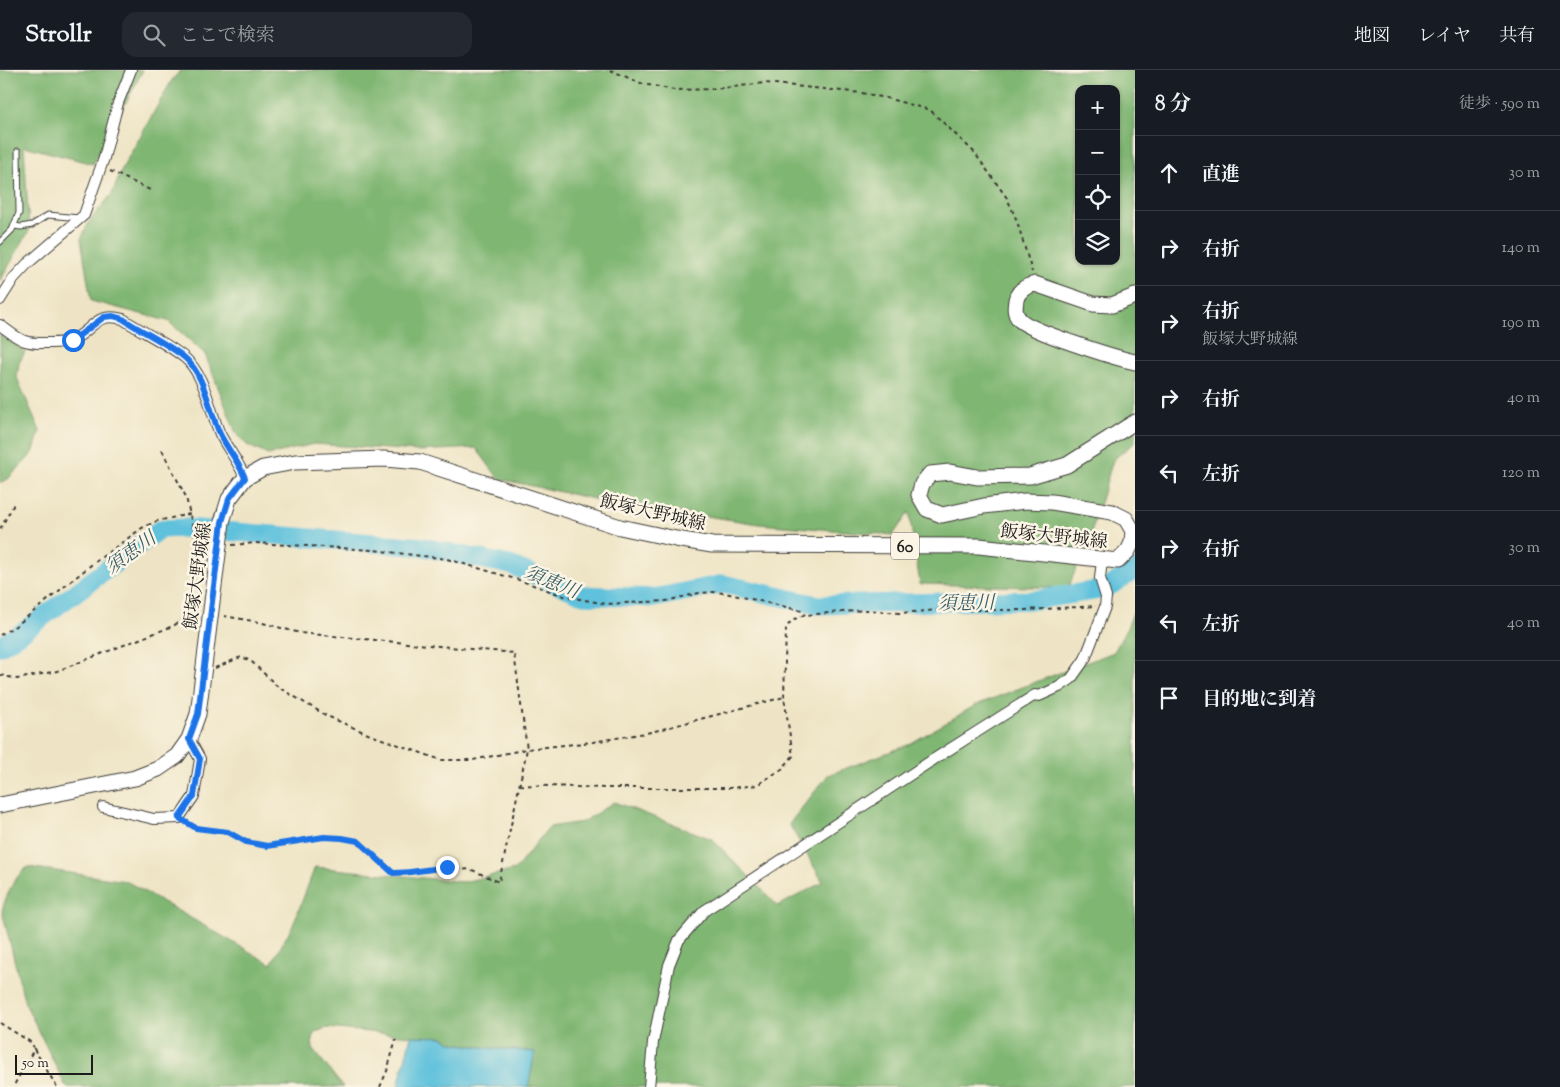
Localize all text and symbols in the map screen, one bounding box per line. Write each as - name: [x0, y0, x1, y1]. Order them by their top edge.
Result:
- search box: [122, 12, 472, 57]
- text: Strollr: [25, 18, 92, 52]
- icon: search: [140, 21, 168, 49]
- text: ここで検索: [180, 23, 275, 50]
- text: 地図: [1354, 24, 1390, 50]
- text: レイヤ: [1418, 24, 1471, 50]
- text: 共有: [1499, 24, 1535, 50]
- map controls: [1075, 85, 1120, 265]
- button: +: [1075, 85, 1120, 130]
- text: 8 分: [1155, 90, 1191, 120]
- text: 徒歩 · 590 m: [1459, 93, 1540, 116]
- button: −: [1075, 130, 1120, 175]
- icon: ahead: [1155, 159, 1183, 187]
- text: 直進: [1202, 162, 1240, 189]
- text: 30 m: [1509, 162, 1540, 185]
- button: locate: [1075, 175, 1120, 220]
- button: layers: [1075, 220, 1120, 265]
- icon: right: [1155, 234, 1183, 262]
- text: 右折: [1202, 237, 1240, 264]
- text: 140 m: [1502, 237, 1540, 260]
- text: 右折: [1202, 299, 1240, 326]
- icon: right: [1155, 309, 1183, 337]
- text: 190 m: [1502, 312, 1540, 335]
- route start: [62, 329, 85, 352]
- text: 飯塚大野城線: [1202, 329, 1298, 352]
- icon: right: [1155, 384, 1183, 412]
- text: 右折: [1202, 387, 1240, 414]
- text: 40 m: [1507, 387, 1540, 410]
- icon: left: [1155, 459, 1183, 487]
- text: 左折: [1202, 462, 1240, 489]
- text: 120 m: [1502, 462, 1540, 485]
- street label: 飯塚大野城線: [597, 489, 708, 539]
- street label: 飯塚大野城線: [999, 519, 1109, 557]
- street label: 飯塚大野城線: [179, 521, 219, 632]
- water label: 須恵川: [100, 525, 164, 582]
- road number: 60: [891, 532, 919, 560]
- icon: right: [1155, 534, 1183, 562]
- text: 右折: [1202, 537, 1240, 564]
- text: 30 m: [1509, 537, 1540, 560]
- water label: 須恵川: [520, 560, 584, 607]
- water label: 須恵川: [937, 590, 997, 618]
- icon: left: [1155, 609, 1183, 637]
- text: 左折: [1202, 612, 1240, 639]
- text: 40 m: [1507, 612, 1540, 635]
- icon: arrive: [1155, 684, 1183, 712]
- text: 目的地に到着: [1202, 687, 1316, 714]
- route end: [436, 856, 459, 879]
- scale bar: [15, 1052, 92, 1075]
- text: 50 m: [22, 1054, 49, 1074]

